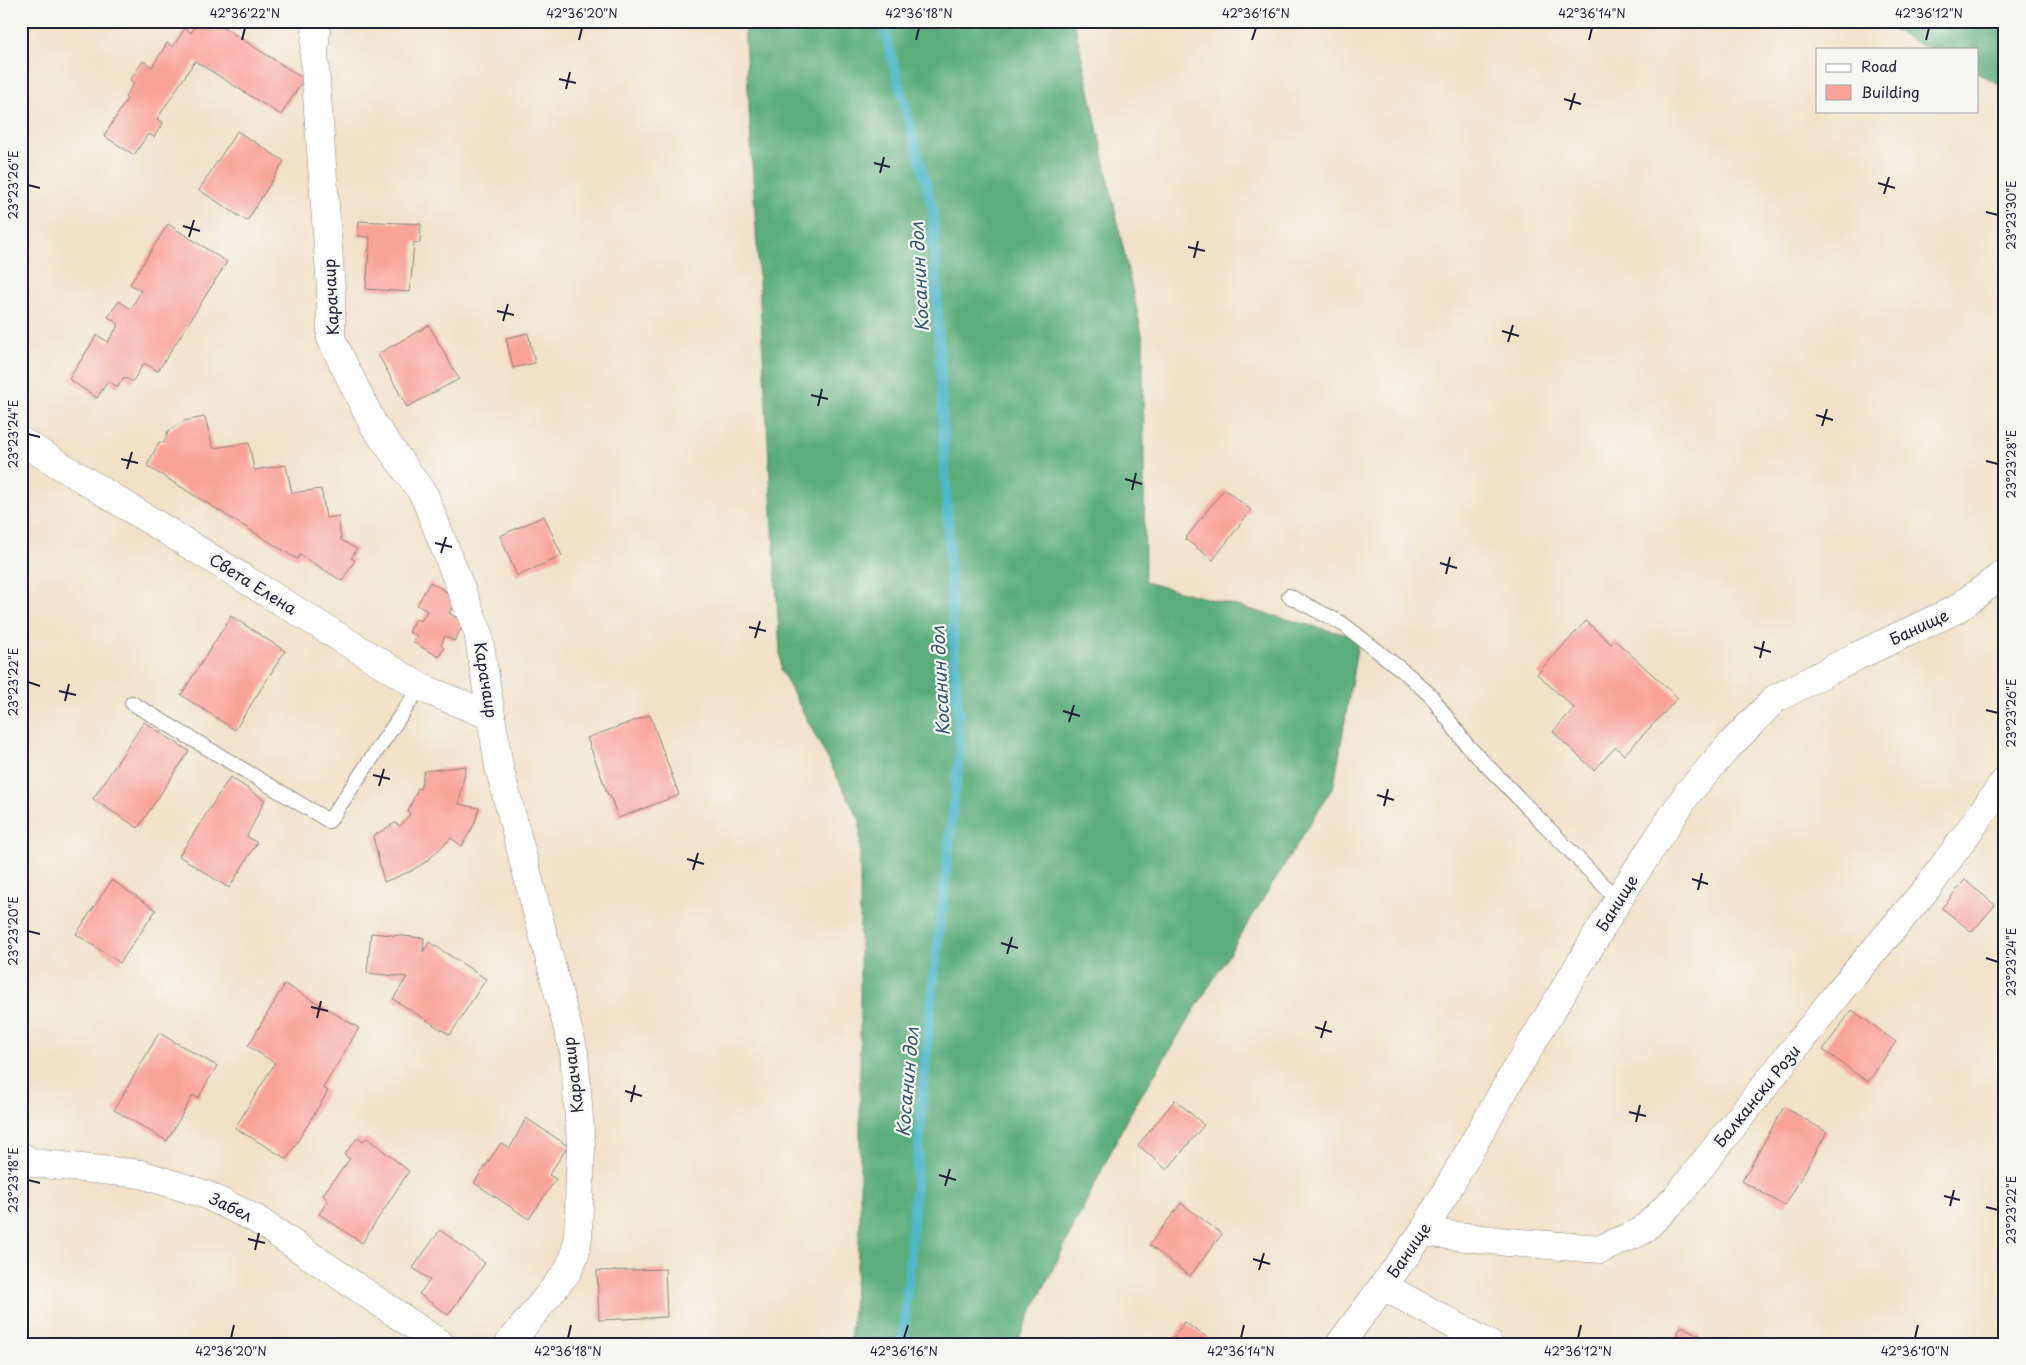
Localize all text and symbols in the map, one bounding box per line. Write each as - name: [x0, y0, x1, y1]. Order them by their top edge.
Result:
- text: 42°36'22"N: [210, 4, 280, 22]
- text: 42°36'20"N: [546, 4, 618, 22]
- text: 42°36'18"N: [885, 4, 953, 22]
- text: 42°36'16"N: [1222, 4, 1290, 22]
- text: 42°36'14"N: [1558, 4, 1626, 22]
- text: 42°36'12"N: [1895, 4, 1963, 22]
- legend: [1816, 48, 1978, 112]
- text: Road: [1861, 54, 1897, 77]
- text: Building: [1861, 80, 1920, 103]
- text: 23°23'26"E: [4, 150, 22, 220]
- text: 23°23'30"E: [2002, 180, 2020, 250]
- water label: Косанин дол: [902, 221, 935, 333]
- street label: Карачаир: [316, 258, 344, 336]
- text: 23°23'24"E: [4, 400, 22, 468]
- text: 23°23'28"E: [2002, 430, 2020, 498]
- street label: Света Елена: [205, 547, 302, 620]
- street label: Банище: [1885, 602, 1952, 650]
- water label: Косанин дол: [923, 625, 956, 737]
- street label: Карачаир: [469, 640, 505, 720]
- text: 23°23'22"E: [4, 648, 22, 716]
- text: 23°23'26"E: [2002, 678, 2020, 748]
- street label: Банище: [1589, 869, 1643, 936]
- text: 23°23'20"E: [4, 896, 22, 966]
- text: 23°23'24"E: [2002, 928, 2020, 996]
- water label: Косанин дол: [888, 1026, 925, 1138]
- street label: Карачаир: [555, 1036, 589, 1115]
- street label: Балкански Рози: [1707, 1039, 1805, 1152]
- text: 23°23'18"E: [4, 1147, 22, 1213]
- text: 23°23'22"E: [2002, 1176, 2020, 1244]
- street label: Забел: [205, 1185, 257, 1227]
- street label: Банище: [1380, 1217, 1436, 1282]
- text: 42°36'20"N: [195, 1342, 267, 1360]
- text: 42°36'18"N: [534, 1342, 602, 1360]
- text: 42°36'16"N: [870, 1342, 938, 1360]
- text: 42°36'14"N: [1207, 1342, 1275, 1360]
- text: 42°36'12"N: [1544, 1342, 1612, 1360]
- text: 42°36'10"N: [1881, 1342, 1949, 1360]

